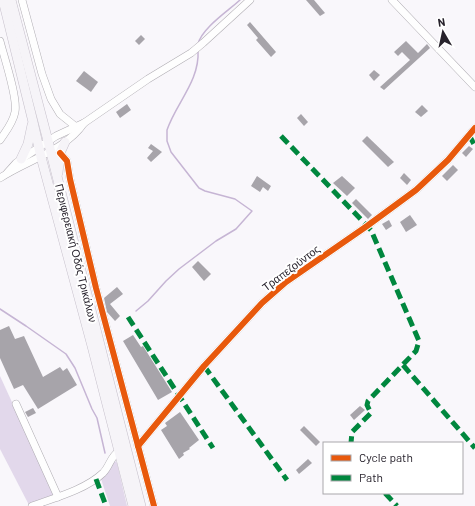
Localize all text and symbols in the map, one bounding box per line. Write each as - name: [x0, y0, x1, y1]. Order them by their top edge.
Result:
- north arrow: [423, 12, 463, 52]
- text: N: [437, 15, 446, 29]
- street label: Περιφερειακή Οδός Τρικάλων: [53, 182, 100, 324]
- street label: Τραπεζούντος: [259, 242, 322, 293]
- legend: [323, 442, 463, 494]
- text: Cycle path: [359, 450, 413, 464]
- text: Path: [359, 470, 383, 484]

